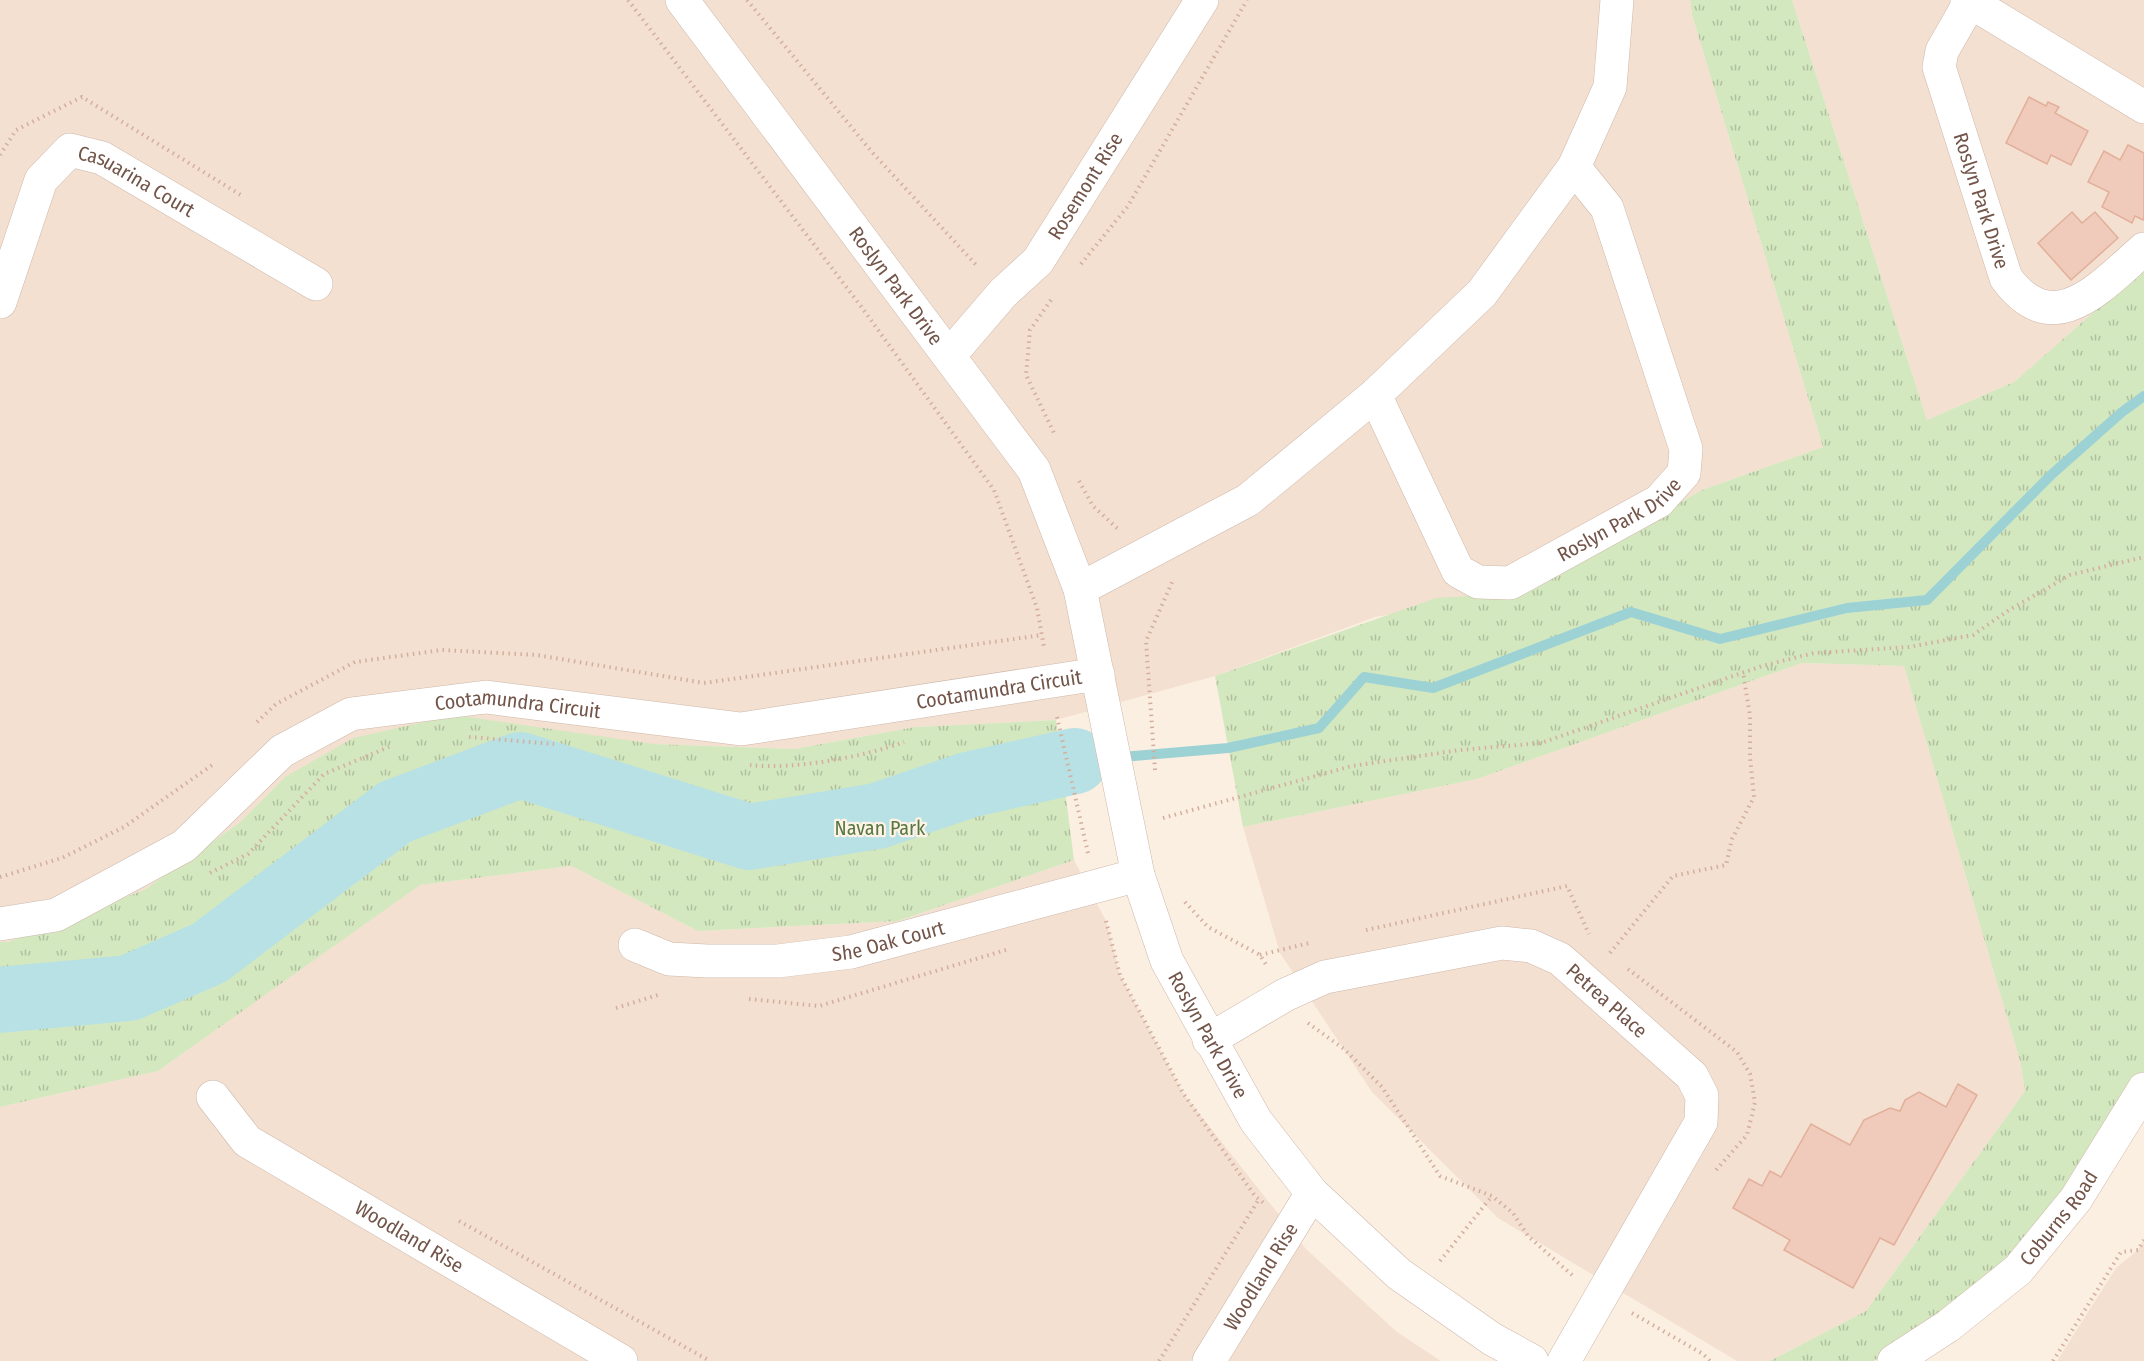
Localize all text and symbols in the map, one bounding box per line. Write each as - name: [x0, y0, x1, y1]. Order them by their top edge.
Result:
- street label: Rosemont Rise: [1043, 128, 1128, 244]
- street label: Roslyn Park Drive: [1949, 130, 2014, 272]
- street label: Casuarina Court: [75, 140, 199, 222]
- street label: Roslyn Park Drive: [844, 222, 948, 350]
- street label: Roslyn Park Drive: [1553, 473, 1686, 567]
- street label: Cootamundra Circuit: [915, 665, 1084, 714]
- street label: Cootamundra Circuit: [433, 685, 603, 723]
- park label: Navan Park: [835, 816, 926, 840]
- street label: She Oak Court: [831, 915, 948, 966]
- street label: Petrea Place: [1561, 958, 1652, 1043]
- street label: Roslyn Park Drive: [1163, 967, 1253, 1103]
- street label: Coburns Road: [2015, 1166, 2103, 1270]
- street label: Woodland Rise: [351, 1195, 468, 1278]
- street label: Woodland Rise: [1219, 1218, 1303, 1335]

